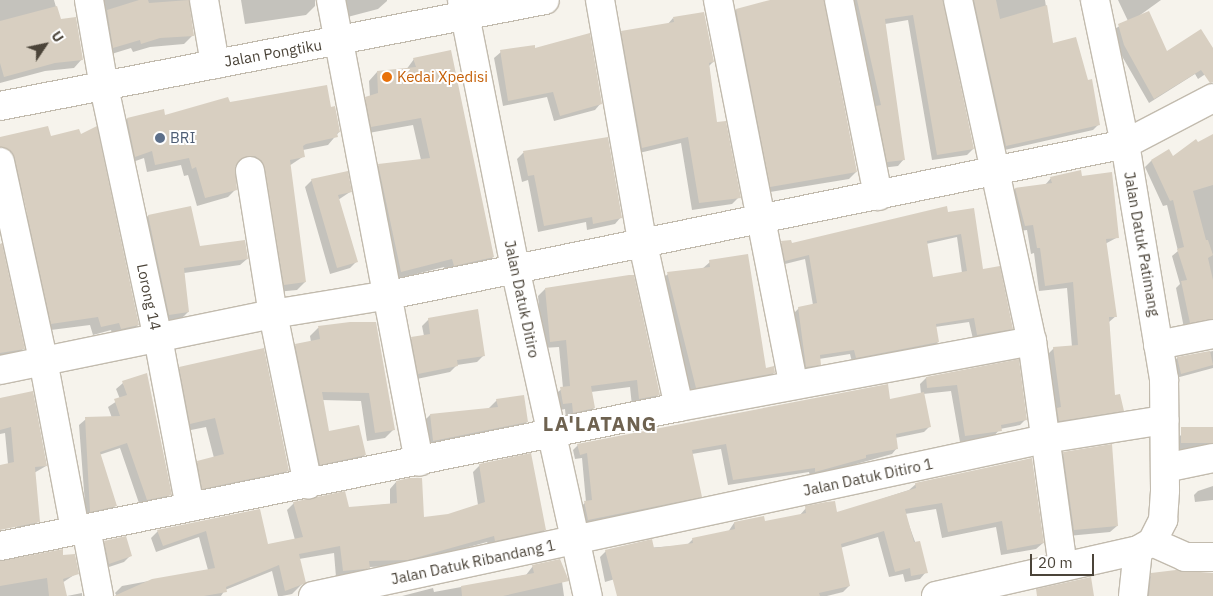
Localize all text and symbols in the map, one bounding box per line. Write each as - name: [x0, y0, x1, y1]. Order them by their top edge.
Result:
- north arrow: [20, 20, 70, 70]
- text: U: [47, 28, 68, 46]
- street label: Jalan Pongtiku: [223, 36, 323, 70]
- place label: Kedai Xpedisi: [397, 68, 488, 86]
- marker: Kedai Xpedisi: [381, 71, 393, 83]
- place label: BRI: [170, 129, 195, 147]
- marker: BRI: [154, 132, 166, 144]
- street label: Jalan Datuk Patimang: [1120, 170, 1164, 318]
- street label: Jalan Datuk Ditiro: [501, 239, 543, 359]
- street label: Lorong 14: [133, 262, 165, 332]
- district label: LA'LATANG: [542, 411, 658, 435]
- street label: Jalan Datuk Ditiro 1: [801, 454, 935, 500]
- street label: Jalan Datuk Ribandang 1: [389, 536, 557, 588]
- scale bar: [1033, 544, 1097, 576]
- text: 20 m: [1038, 553, 1073, 572]

